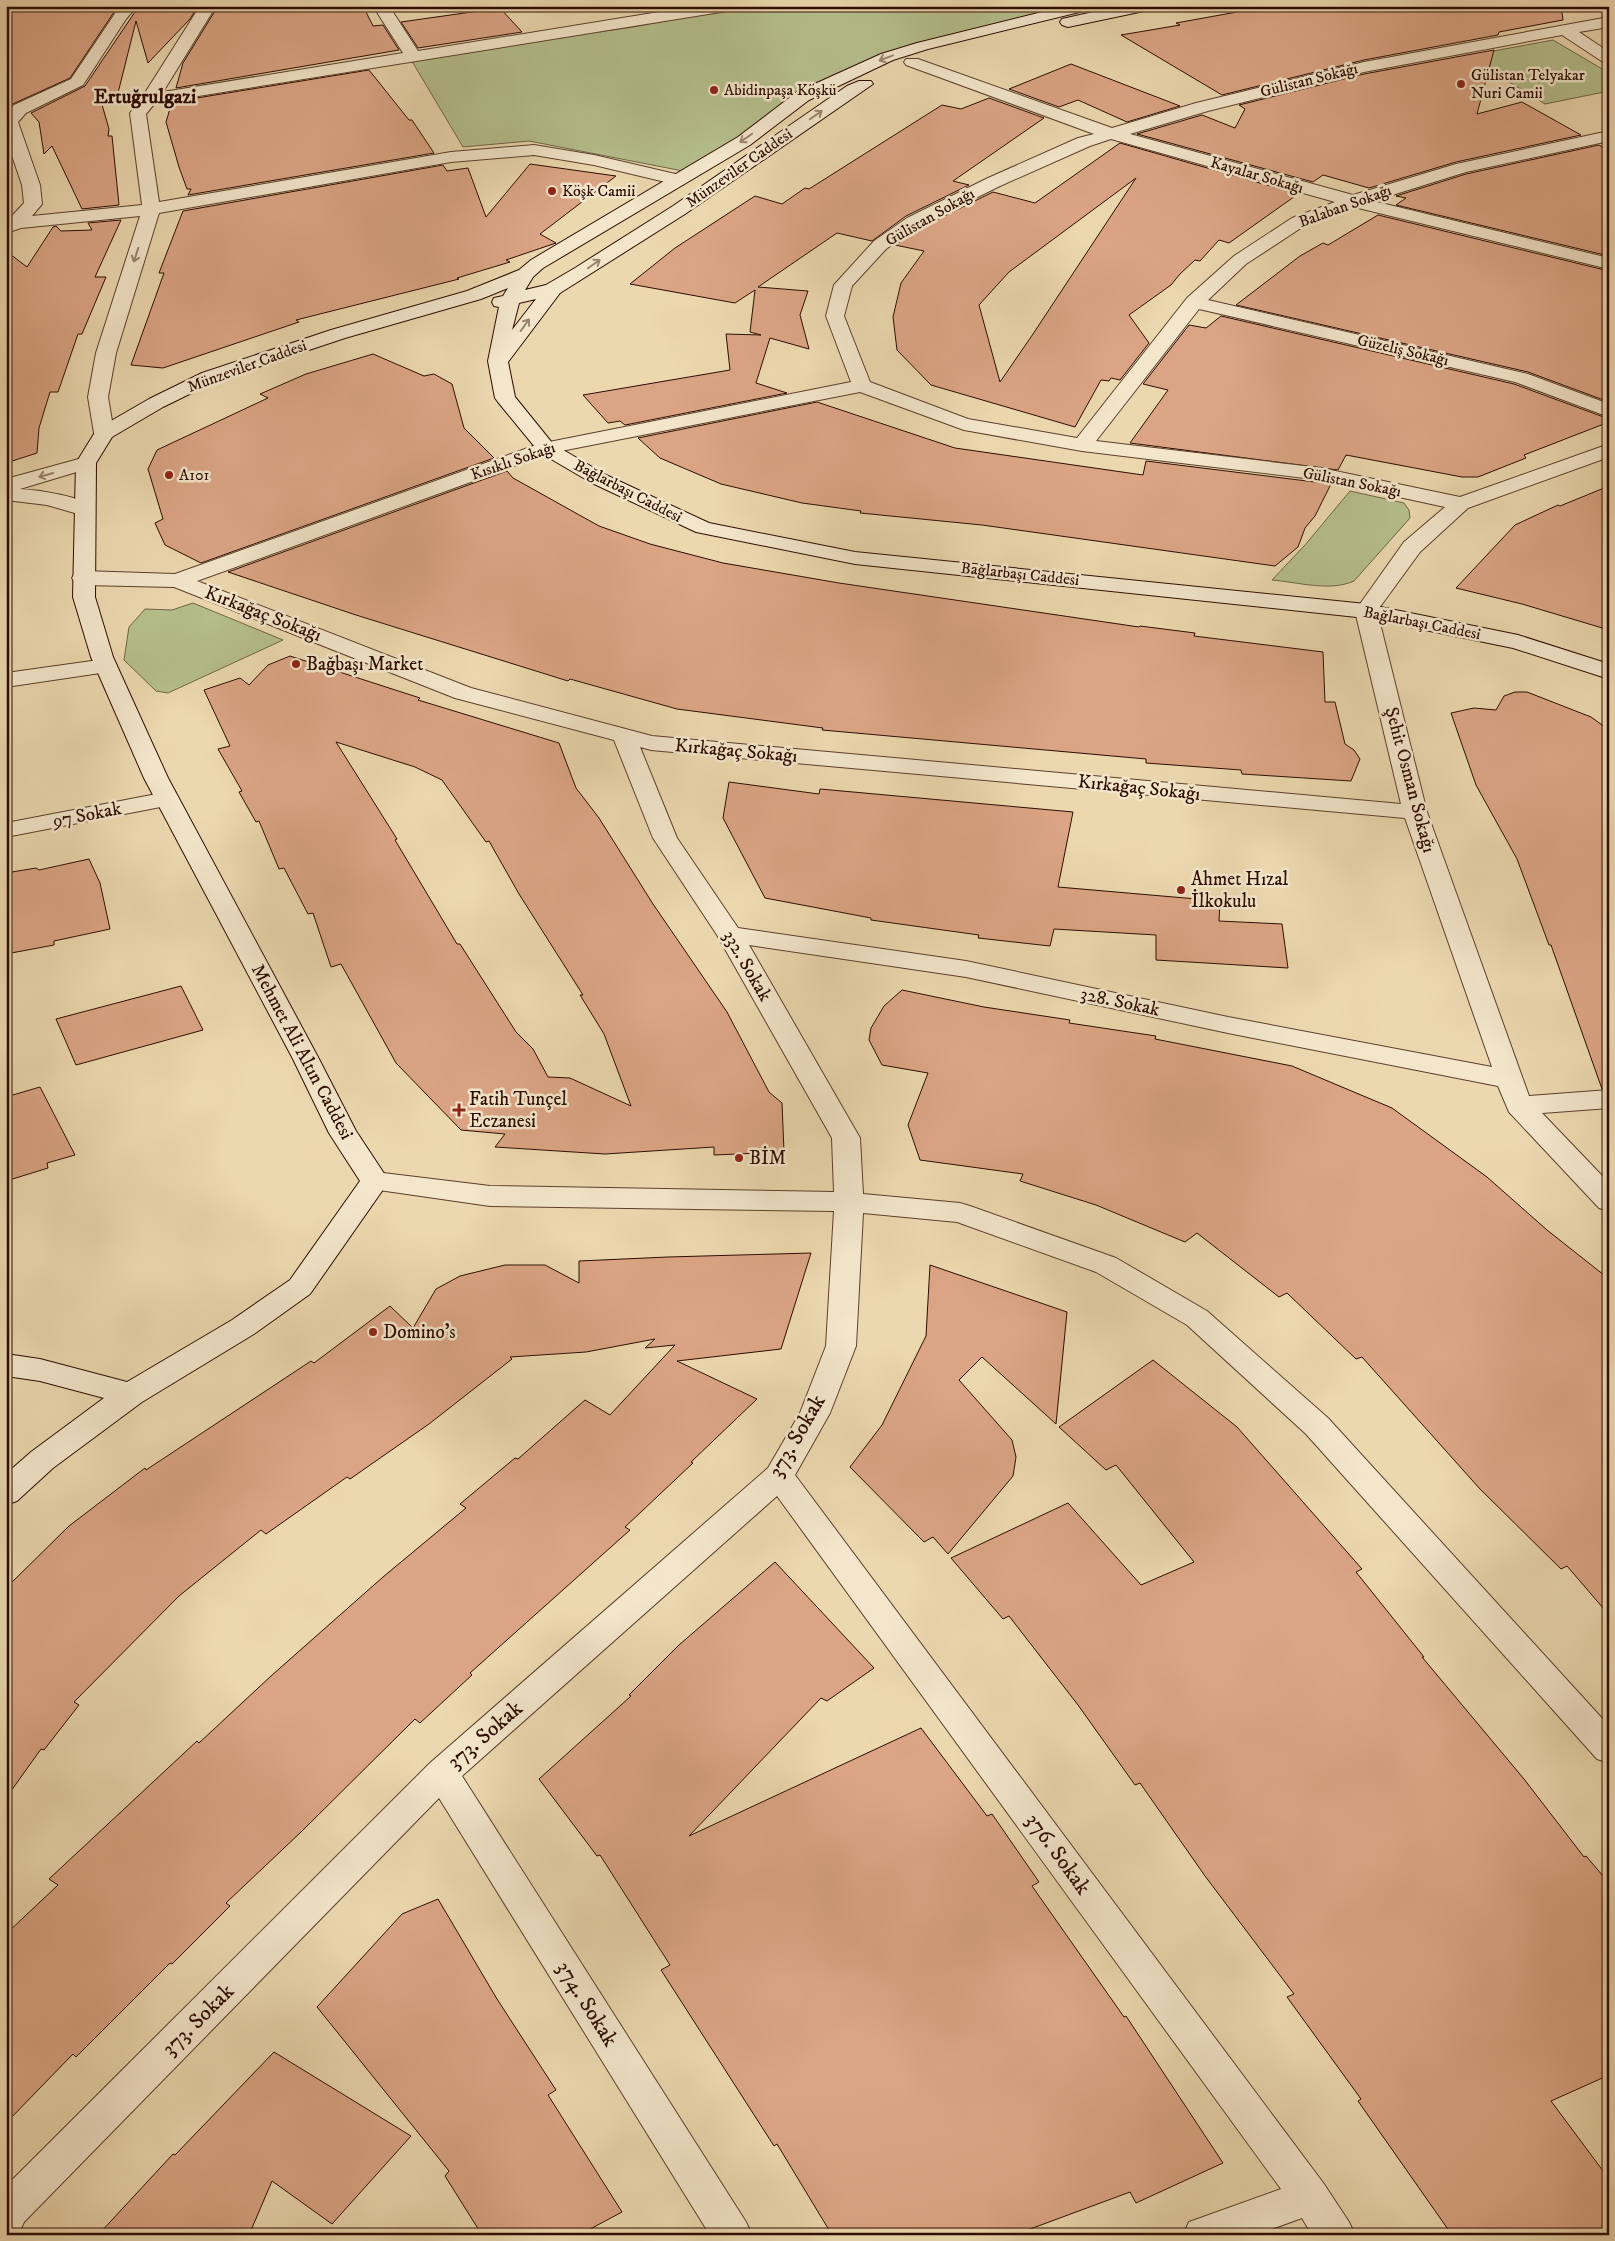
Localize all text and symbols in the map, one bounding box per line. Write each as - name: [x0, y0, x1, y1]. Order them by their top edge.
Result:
- one-way arrow: [879, 54, 895, 63]
- street label: Gülistan Sokağı: [1258, 58, 1360, 102]
- place label: Gülistan Telyakar Nuri Camii: [1471, 65, 1585, 103]
- marker: Gülistan Telyakar Nuri Camii: [1455, 78, 1467, 90]
- place label: Abidinpaşa Köşkü: [724, 80, 837, 100]
- marker: Abidinpaşa Köşkü: [708, 84, 720, 96]
- district label: Ertuğrulgazi: [94, 85, 196, 110]
- one-way arrow: [809, 110, 823, 120]
- street label: Münzeviler Caddesi: [682, 124, 796, 212]
- one-way arrow: [740, 133, 754, 143]
- street label: Kayalar Sokağı: [1208, 152, 1306, 198]
- street label: Balaban Sokağı: [1296, 180, 1394, 232]
- place label: Köşk Camii: [562, 181, 635, 201]
- street label: Gülistan Sokağı: [882, 183, 978, 251]
- marker: Köşk Camii: [546, 185, 558, 197]
- one-way arrow: [131, 247, 141, 263]
- one-way arrow: [587, 259, 601, 269]
- one-way arrow: [520, 318, 530, 332]
- street label: Güzeliş Sokağı: [1355, 330, 1451, 370]
- street label: Münzeviler Caddesi: [185, 335, 309, 397]
- street label: Kısıklı Sokağı: [468, 437, 558, 485]
- street label: Bağlarbaşı Caddesi: [570, 455, 686, 527]
- street label: Gülistan Sokağı: [1301, 463, 1403, 501]
- place label: A101: [179, 465, 210, 485]
- marker: A101: [163, 469, 175, 481]
- one-way arrow: [39, 470, 55, 480]
- street label: Bağlarbaşı Caddesi: [960, 558, 1080, 590]
- street label: Kırkağaç Sokağı: [201, 581, 325, 647]
- street label: Bağlarbaşı Caddesi: [1362, 602, 1482, 644]
- place label: Bağbaşı Market: [306, 653, 423, 676]
- marker: Bağbaşı Market: [290, 658, 302, 670]
- street label: Şehit Osman Sokağı: [1380, 705, 1441, 855]
- street label: Kırkağaç Sokağı: [674, 734, 798, 768]
- street label: Kırkağaç Sokağı: [1077, 770, 1201, 806]
- street label: 97 Sokak: [50, 797, 124, 833]
- place label: Ahmet Hızal İlkokulu: [1191, 868, 1288, 913]
- marker: Ahmet Hızal İlkokulu: [1175, 884, 1187, 896]
- street label: 332. Sokak: [717, 926, 777, 1006]
- street label: Mehmet Ali Altın Caddesi: [246, 960, 358, 1144]
- street label: 328. Sokak: [1078, 982, 1162, 1022]
- place label: Fatih Tunçel Eczanesi: [469, 1088, 567, 1133]
- marker: Fatih Tunçel Eczanesi: [453, 1104, 465, 1116]
- place label: BİM: [749, 1146, 786, 1170]
- marker: BİM: [733, 1152, 745, 1164]
- place label: Domino's: [383, 1321, 456, 1344]
- marker: Domino's: [367, 1326, 379, 1338]
- street label: 373. Sokak: [762, 1390, 832, 1482]
- street label: 373. Sokak: [442, 1695, 528, 1775]
- street label: 376. Sokak: [1019, 1808, 1097, 1900]
- street label: 374. Sokak: [550, 1956, 624, 2052]
- street label: 373. Sokak: [156, 1978, 240, 2062]

